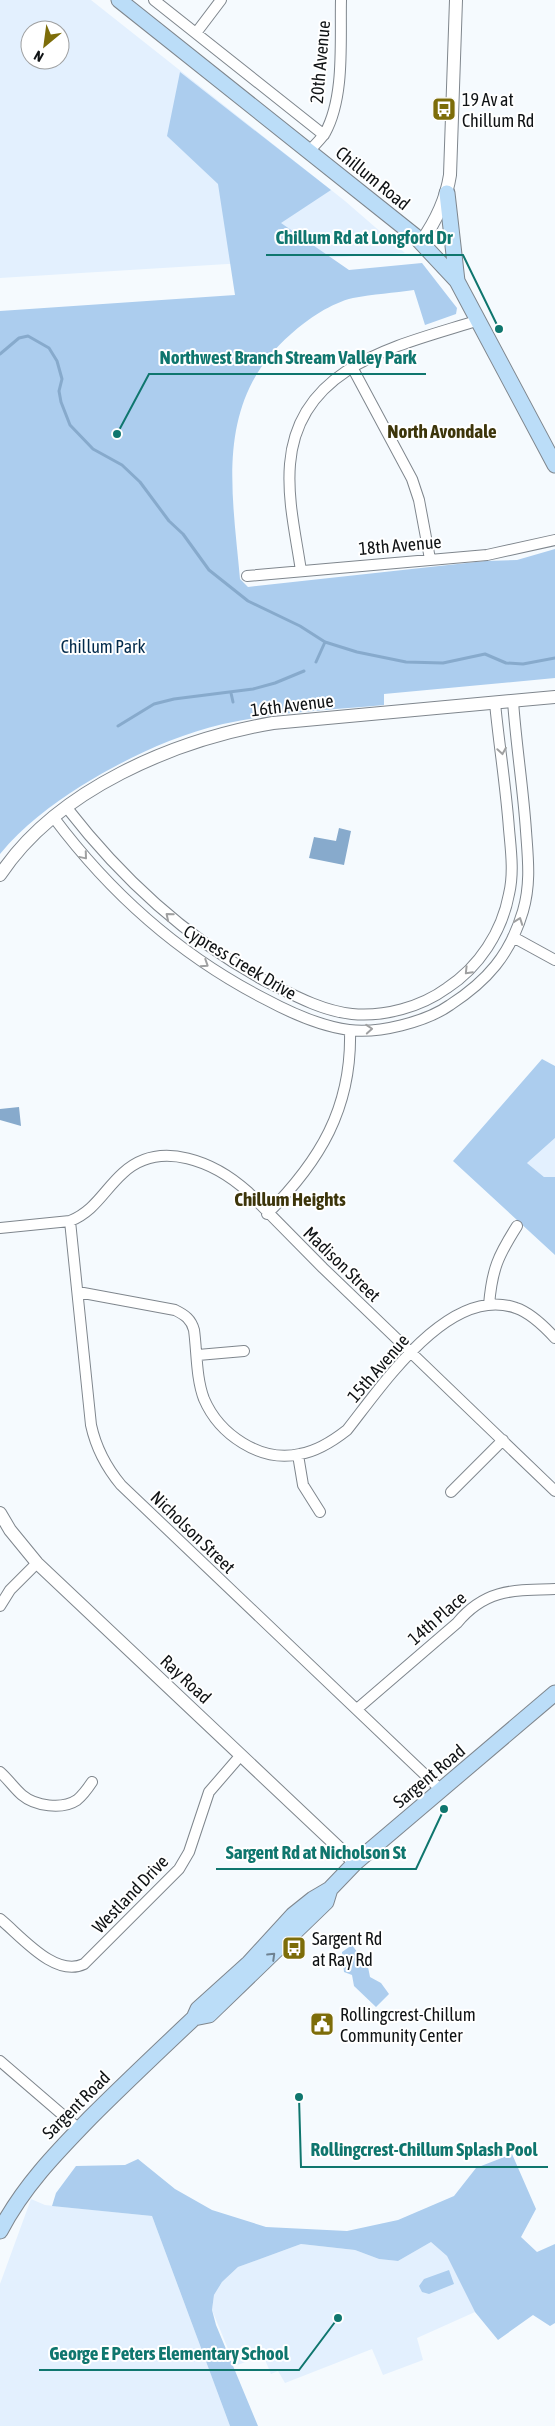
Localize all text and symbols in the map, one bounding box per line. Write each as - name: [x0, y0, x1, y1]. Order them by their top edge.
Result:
- north arrow: [20, 20, 70, 70]
- street label: 20th Avenue: [306, 20, 334, 104]
- text: N: [31, 47, 46, 65]
- place label: 19 Av at Chillum Rd: [462, 89, 534, 131]
- bus stop icon: 19 Av at Chillum Rd: [431, 96, 457, 122]
- street label: Chillum Road: [332, 142, 414, 214]
- callout: Chillum Rd at Longford Dr: [266, 221, 463, 255]
- text: Chillum Rd at Longford Dr: [276, 226, 453, 248]
- callout: Northwest Branch Stream Valley Park: [149, 340, 426, 374]
- text: Northwest Branch Stream Valley Park: [160, 346, 417, 368]
- district label: North Avondale: [387, 420, 497, 442]
- street label: 18th Avenue: [358, 531, 442, 559]
- park label: Chillum Park: [61, 636, 145, 657]
- street label: 16th Avenue: [249, 690, 335, 720]
- one-way arrow: [496, 747, 506, 755]
- one-way arrow: [79, 850, 88, 859]
- one-way arrow: [166, 914, 175, 922]
- one-way arrow: [513, 917, 523, 926]
- street label: Cypress Creek Drive: [180, 920, 300, 1004]
- one-way arrow: [200, 957, 209, 967]
- one-way arrow: [465, 965, 474, 974]
- one-way arrow: [366, 1024, 374, 1035]
- district label: Chillum Heights: [234, 1188, 346, 1210]
- street label: Madison Street: [299, 1222, 385, 1306]
- street label: 15th Avenue: [343, 1330, 413, 1406]
- street label: Nicholson Street: [147, 1487, 239, 1577]
- street label: 14th Place: [404, 1587, 470, 1649]
- street label: Ray Road: [156, 1650, 216, 1708]
- street label: Sargent Road: [389, 1740, 469, 1812]
- callout: Sargent Rd at Nicholson St: [216, 1835, 416, 1869]
- text: Sargent Rd at Nicholson St: [226, 1841, 407, 1863]
- street label: Westland Drive: [88, 1851, 172, 1937]
- place label: Sargent Rd at Ray Rd: [312, 1928, 382, 1970]
- bus stop icon: Sargent Rd at Ray Rd: [281, 1935, 307, 1961]
- one-way arrow: [266, 1953, 275, 1962]
- place label: Rollingcrest-Chillum Community Center: [340, 2004, 476, 2046]
- public building icon: Rollingcrest-Chillum Community Center: [309, 2011, 335, 2037]
- street label: Sargent Road: [38, 2067, 114, 2143]
- callout: Rollingcrest-Chillum Splash Pool: [301, 2133, 548, 2167]
- text: Rollingcrest-Chillum Splash Pool: [310, 2138, 539, 2160]
- callout: George E Peters Elementary School: [39, 2336, 299, 2370]
- text: George E Peters Elementary School: [49, 2342, 290, 2364]

